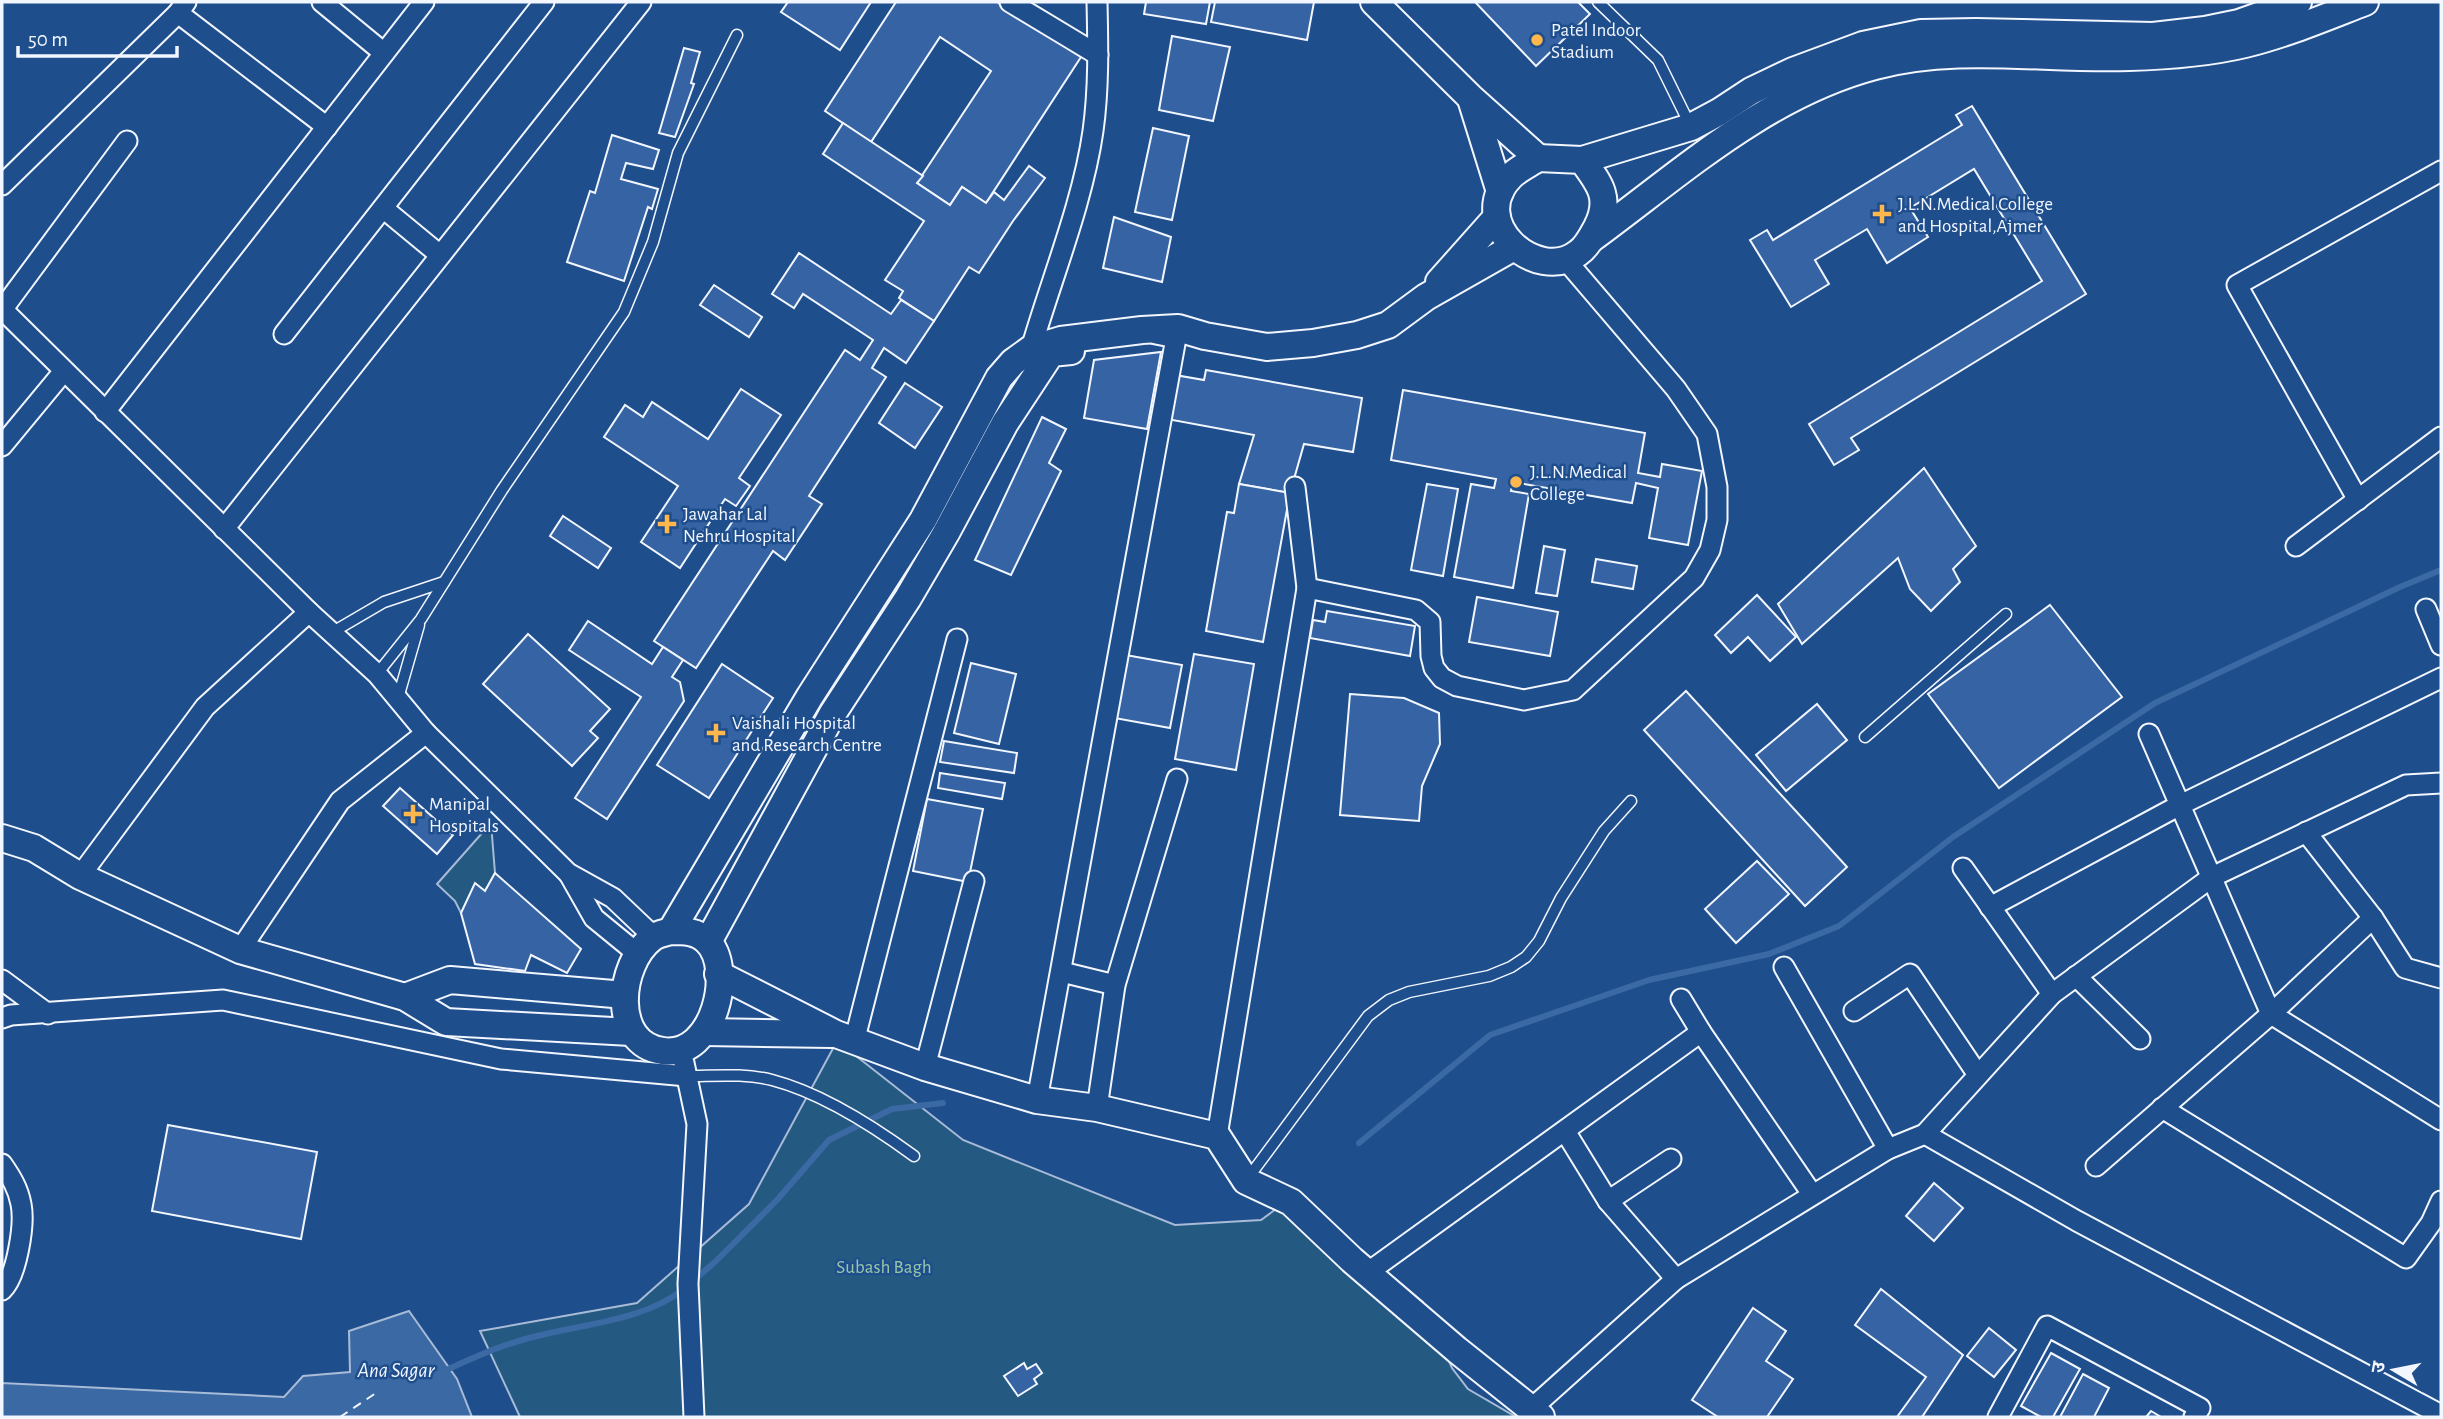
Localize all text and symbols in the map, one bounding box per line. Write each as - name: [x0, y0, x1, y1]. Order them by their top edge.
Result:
- scale bar: [18, 14, 177, 58]
- place label: Patel Indoor Stadium: [1551, 21, 1641, 62]
- text: 50 m: [28, 29, 68, 50]
- marker: Patel Indoor Stadium: [1529, 32, 1545, 48]
- place label: J.L.N.Medical College and Hospital,Ajmer: [1898, 195, 2053, 236]
- marker: J.L.N.Medical College and Hospital,Ajmer: [1872, 204, 1892, 224]
- place label: J.L.N.Medical College: [1530, 463, 1627, 504]
- marker: J.L.N.Medical College: [1508, 474, 1524, 490]
- place label: Jawahar Lal Nehru Hospital: [683, 505, 796, 546]
- marker: Jawahar Lal Nehru Hospital: [657, 514, 677, 534]
- place label: Vaishali Hospital and Research Centre: [732, 714, 882, 755]
- marker: Vaishali Hospital and Research Centre: [706, 723, 726, 743]
- place label: Manipal Hospitals: [429, 795, 499, 836]
- marker: Manipal Hospitals: [403, 804, 423, 824]
- park label: Subash Bagh: [836, 1258, 932, 1277]
- north arrow: [2359, 1335, 2429, 1405]
- text: उ: [2368, 1359, 2389, 1374]
- water label: Ana Sagar: [356, 1360, 436, 1381]

